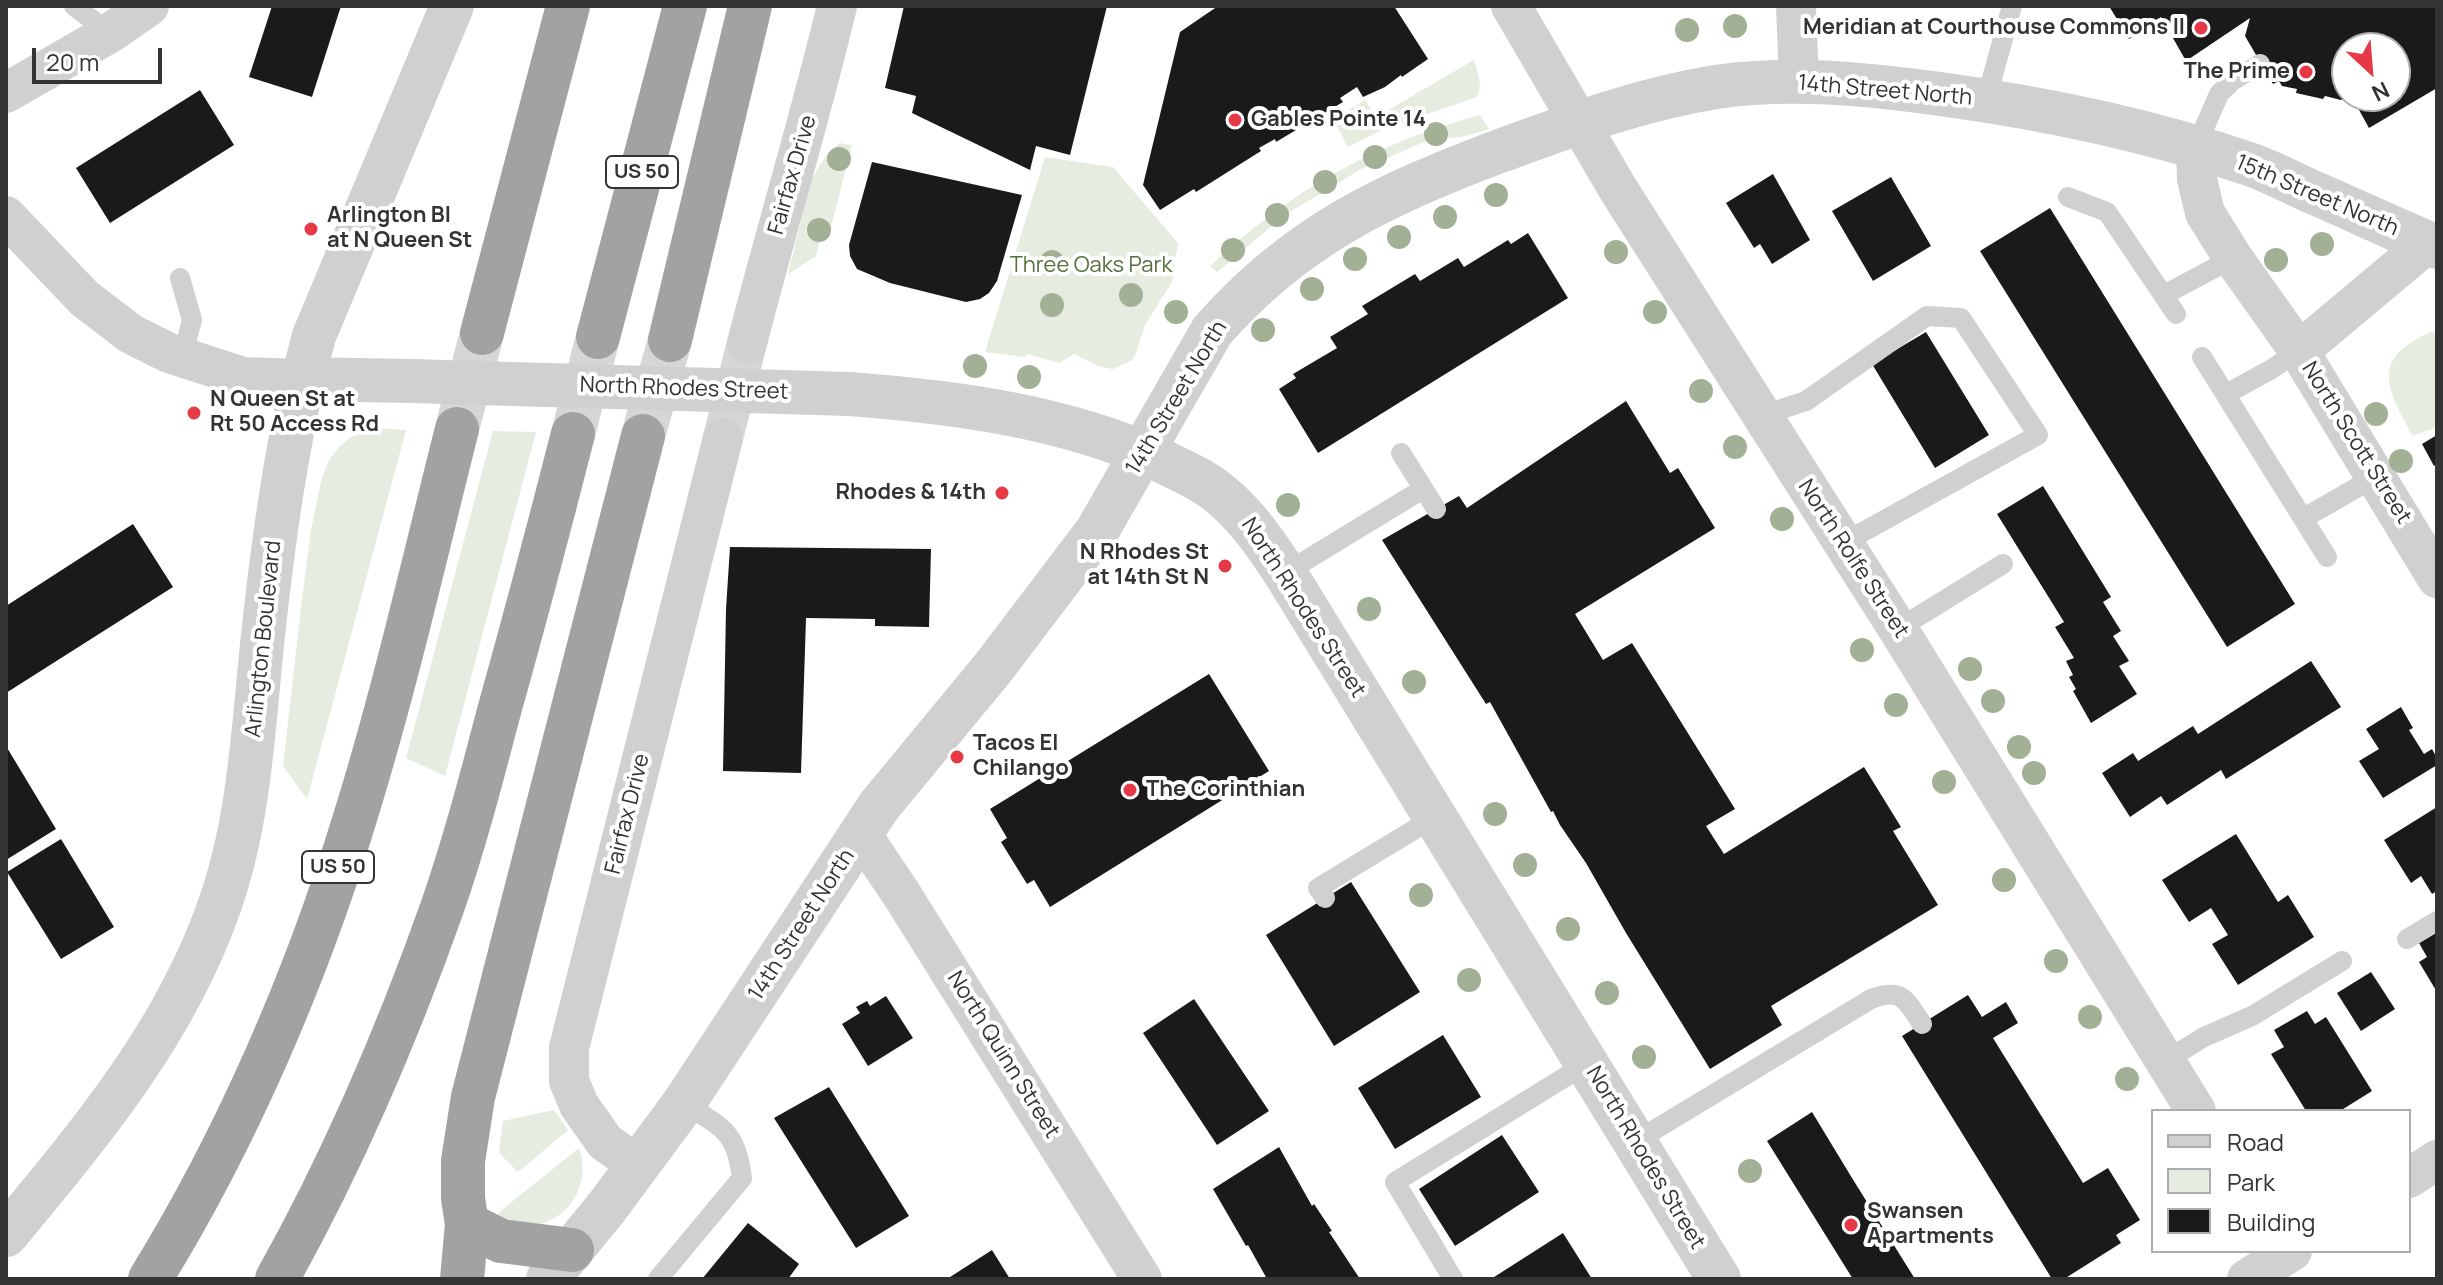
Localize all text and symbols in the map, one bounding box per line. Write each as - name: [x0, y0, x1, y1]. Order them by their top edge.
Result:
- place label: Meridian at Courthouse Commons II: [1803, 15, 2185, 41]
- marker: Meridian at Courthouse Commons II: [2192, 19, 2210, 37]
- scale bar: [36, 32, 166, 82]
- north arrow: [2331, 32, 2411, 112]
- text: 20 m: [46, 45, 99, 78]
- place label: The Prime: [2183, 59, 2290, 85]
- marker: The Prime: [2297, 63, 2315, 81]
- street label: 14th Street North: [1797, 70, 1973, 112]
- text: N: [2367, 75, 2394, 109]
- place label: Gables Pointe 14: [1251, 107, 1426, 133]
- marker: Gables Pointe 14: [1226, 111, 1244, 129]
- street label: Fairfax Drive: [763, 112, 823, 238]
- street label: 15th Street North: [2232, 150, 2402, 242]
- road number: US 50: [606, 156, 678, 188]
- place label: Arlington Bl at N Queen St: [327, 203, 472, 254]
- marker: Arlington Bl at N Queen St: [302, 220, 320, 238]
- park label: Three Oaks Park: [1010, 253, 1172, 279]
- street label: 14th Street North: [1121, 316, 1233, 480]
- street label: North Scott Street: [2296, 357, 2416, 529]
- street label: North Rhodes Street: [579, 372, 789, 406]
- place label: N Queen St at Rt 50 Access Rd: [210, 387, 379, 438]
- marker: N Queen St at Rt 50 Access Rd: [185, 404, 203, 422]
- street label: North Rolfe Street: [1792, 475, 1914, 643]
- place label: Rhodes & 14th: [836, 480, 986, 506]
- marker: Rhodes & 14th: [993, 484, 1011, 502]
- street label: North Rhodes Street: [1235, 513, 1371, 703]
- street label: Arlington Boulevard: [241, 539, 287, 739]
- place label: N Rhodes St at 14th St N: [1080, 540, 1209, 592]
- marker: N Rhodes St at 14th St N: [1216, 557, 1234, 575]
- place label: Tacos El Chilango: [973, 731, 1069, 782]
- marker: Tacos El Chilango: [948, 748, 966, 766]
- street label: Fairfax Drive: [600, 751, 656, 877]
- place label: The Corinthian: [1146, 777, 1305, 803]
- marker: The Corinthian: [1121, 781, 1139, 799]
- street label: 14th Street North: [743, 845, 861, 1005]
- road number: US 50: [302, 851, 374, 883]
- street label: North Quinn Street: [941, 967, 1065, 1143]
- street label: North Rhodes Street: [1580, 1062, 1710, 1254]
- legend: [2151, 1109, 2411, 1253]
- text: Road: [2227, 1125, 2284, 1158]
- text: Park: [2227, 1165, 2275, 1198]
- place label: Swansen Apartments: [1867, 1199, 1994, 1250]
- text: Building: [2227, 1205, 2315, 1238]
- marker: Swansen Apartments: [1842, 1216, 1860, 1234]

